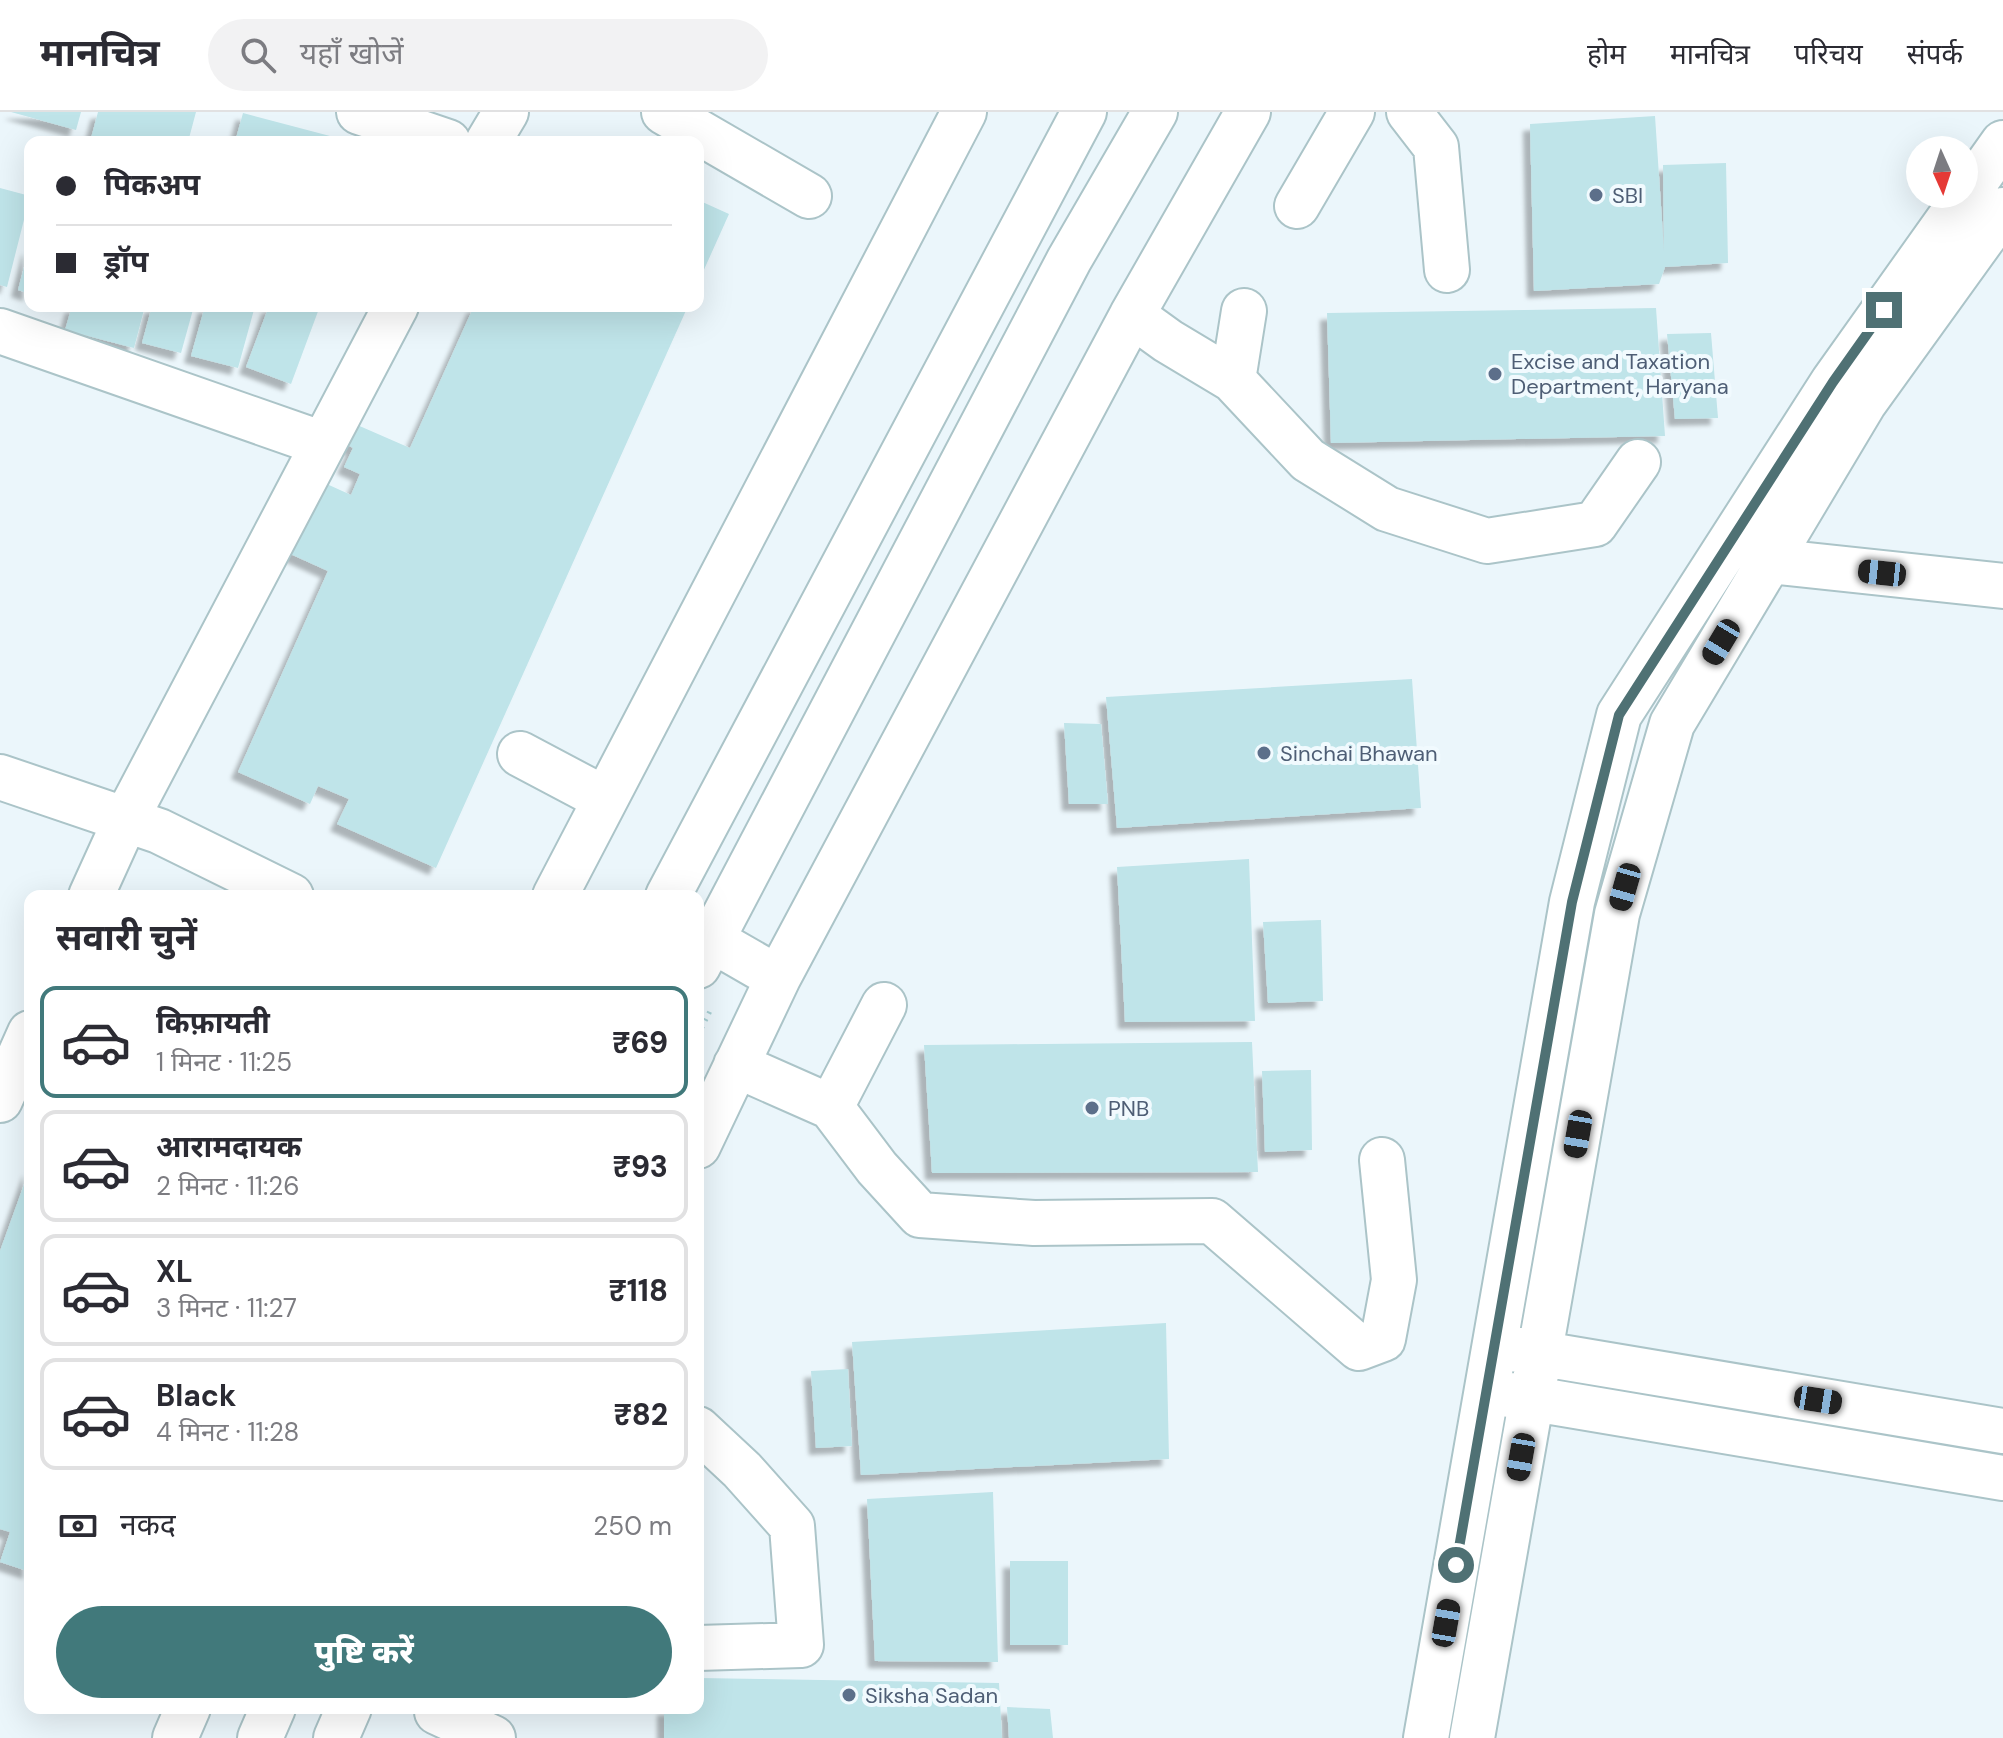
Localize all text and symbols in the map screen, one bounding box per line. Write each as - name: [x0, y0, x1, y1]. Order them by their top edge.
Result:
- search box: [208, 19, 768, 91]
- text: मानचित्र: [40, 28, 160, 78]
- icon: search: [236, 33, 280, 77]
- text: यहाँ खोजें: [300, 34, 403, 73]
- text: होम: [1587, 36, 1626, 73]
- text: मानचित्र: [1670, 36, 1750, 73]
- text: परिचय: [1794, 36, 1863, 73]
- text: संपर्क: [1907, 36, 1963, 73]
- north arrow: [1906, 136, 1978, 208]
- map controls: [1906, 136, 1978, 208]
- text: पिकअप: [104, 165, 200, 204]
- place label: SBI: [1612, 181, 1643, 210]
- marker: SBI: [1587, 186, 1605, 204]
- text: ड्रॉप: [104, 242, 148, 281]
- route end: [1866, 292, 1902, 328]
- place label: Excise and Taxation Department, Haryana: [1511, 347, 1729, 401]
- marker: Excise and Taxation Department, Haryana: [1486, 365, 1504, 383]
- car: [1857, 559, 1907, 587]
- car: [1698, 615, 1744, 669]
- place label: Sinchai Bhawan: [1280, 739, 1438, 768]
- marker: Sinchai Bhawan: [1255, 744, 1273, 762]
- car: [1607, 861, 1643, 913]
- text: सवारी चुनें: [56, 914, 197, 961]
- text: किफ़ायती: [156, 1003, 270, 1042]
- icon: car: [60, 1006, 132, 1078]
- text: ₹69: [612, 1023, 668, 1062]
- text: 1 मिनट · 11:25: [156, 1045, 292, 1079]
- place label: PNB: [1108, 1094, 1149, 1123]
- marker: PNB: [1083, 1099, 1101, 1117]
- car: [1562, 1108, 1594, 1160]
- text: आरामदायक: [156, 1127, 302, 1166]
- icon: car: [60, 1130, 132, 1202]
- text: ₹93: [613, 1147, 668, 1186]
- text: 2 मिनट · 11:26: [156, 1169, 299, 1203]
- text: XL: [156, 1252, 193, 1291]
- icon: car: [60, 1254, 132, 1326]
- text: ₹118: [608, 1271, 668, 1310]
- text: 3 मिनट · 11:27: [156, 1291, 297, 1325]
- text: Black: [156, 1376, 236, 1415]
- icon: car: [60, 1378, 132, 1450]
- car: [1792, 1384, 1844, 1416]
- text: ₹82: [613, 1395, 668, 1434]
- text: 4 मिनट · 11:28: [156, 1415, 299, 1449]
- car: [1505, 1431, 1537, 1483]
- icon: cash: [56, 1504, 100, 1548]
- text: नकद: [120, 1505, 176, 1544]
- text: 250 m: [593, 1509, 672, 1543]
- route start: [1438, 1547, 1474, 1583]
- car: [1430, 1597, 1462, 1649]
- button: पुष्टि करें: [56, 1606, 672, 1698]
- place label: Siksha Sadan: [865, 1681, 998, 1710]
- marker: Siksha Sadan: [840, 1686, 858, 1704]

